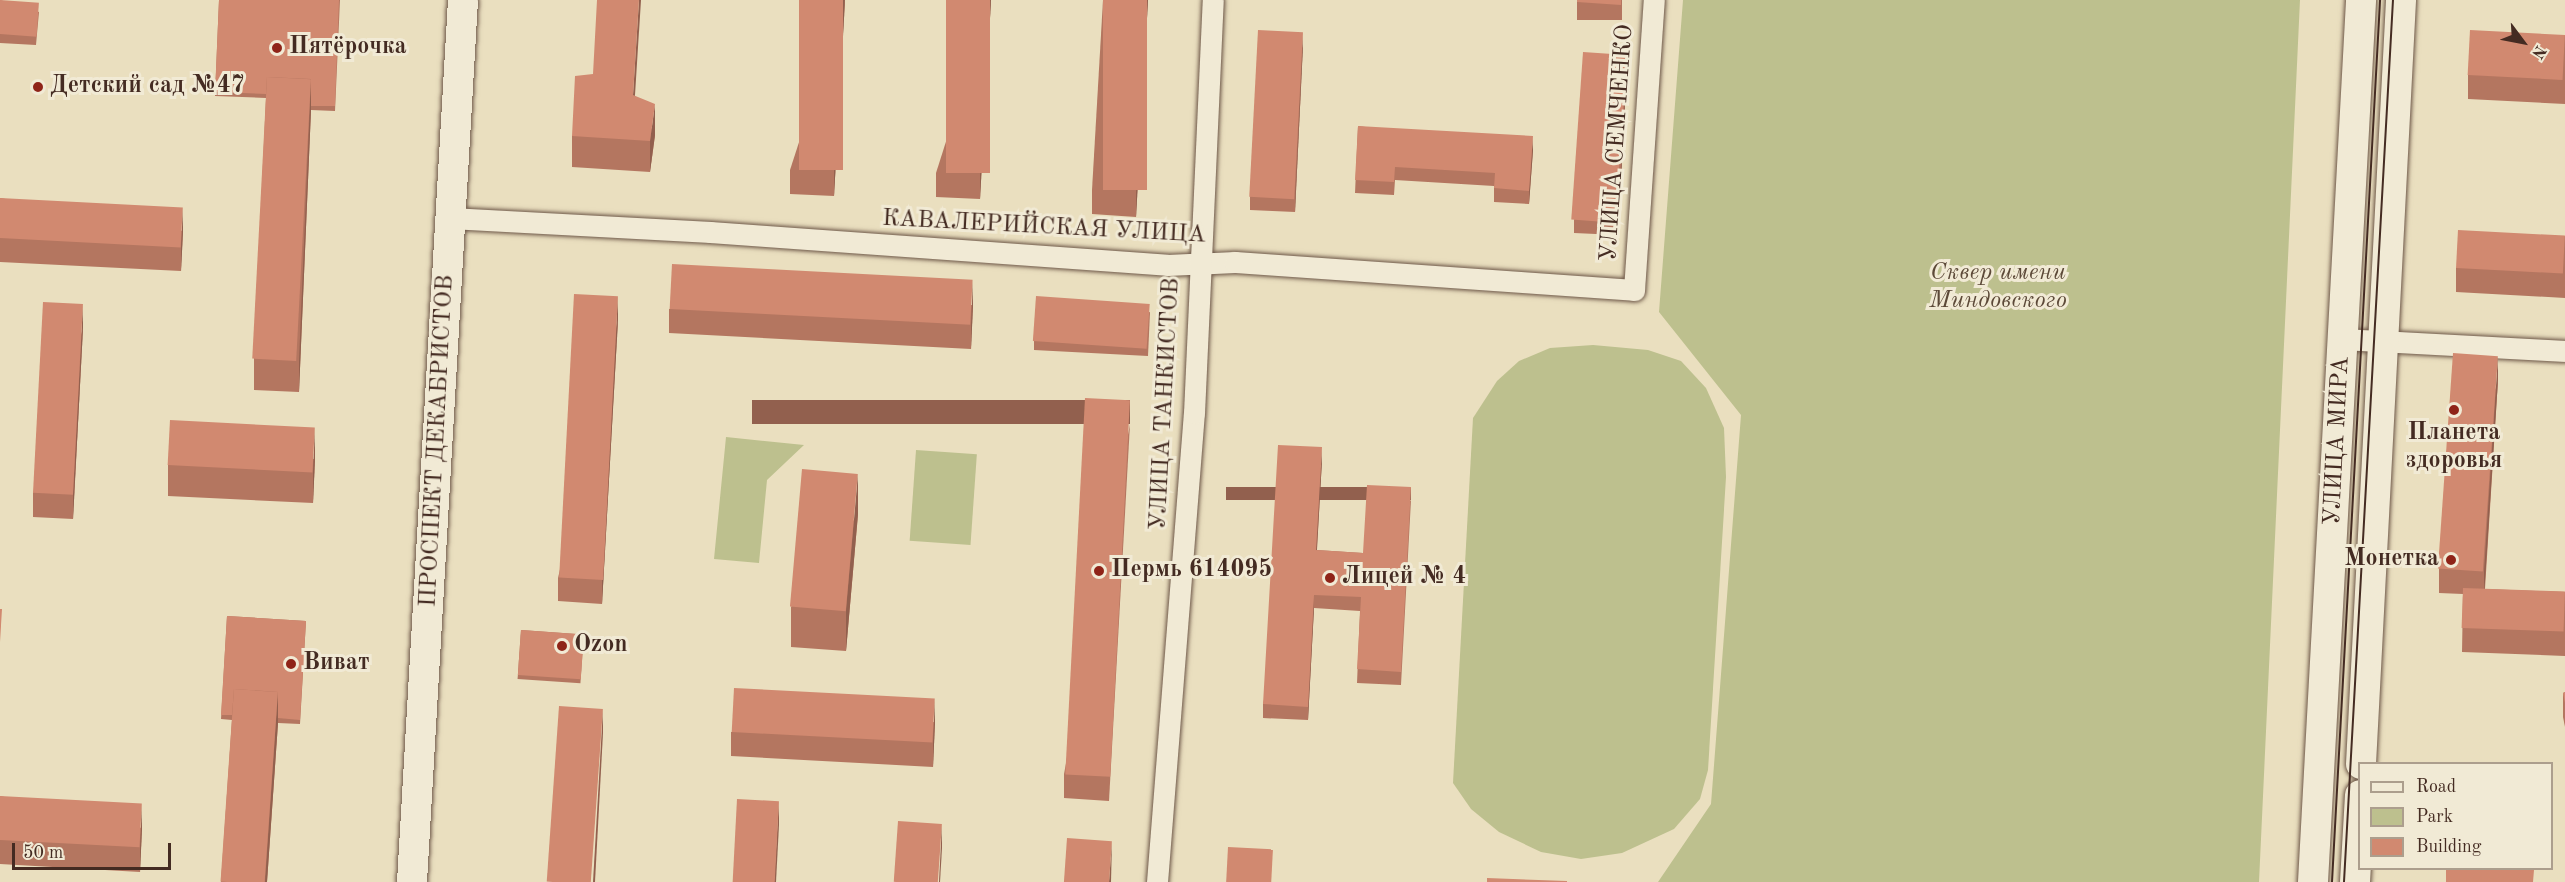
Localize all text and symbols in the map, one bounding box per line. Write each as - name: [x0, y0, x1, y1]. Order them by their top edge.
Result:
- north arrow: [2493, 12, 2553, 72]
- street label: УЛИЦА СЕМЧЕНКО: [1595, 23, 1641, 263]
- place label: Пятёрочка: [289, 34, 407, 62]
- marker: Пятёрочка: [270, 41, 284, 55]
- text: N: [2528, 42, 2548, 61]
- place label: Детский сад №47: [50, 73, 245, 101]
- marker: Детский сад №47: [31, 80, 45, 94]
- street label: КАВАЛЕРИЙСКАЯ УЛИЦА: [881, 205, 1207, 251]
- park label: Сквер имени Миндовского: [1929, 260, 2067, 316]
- street label: ПРОСПЕКТ ДЕКАБРИСТОВ: [415, 274, 461, 608]
- street label: УЛИЦА ТАНКИСТОВ: [1145, 277, 1187, 531]
- street label: УЛИЦА МИРА: [2319, 356, 2357, 526]
- marker: Планета здоровья: [2447, 403, 2461, 417]
- place label: Планета здоровья: [2406, 420, 2502, 476]
- place label: Монетка: [2344, 546, 2439, 574]
- marker: Монетка: [2444, 553, 2458, 567]
- place label: Пермь 614095: [1111, 557, 1272, 585]
- marker: Пермь 614095: [1092, 564, 1106, 578]
- place label: Лицей № 4: [1342, 564, 1467, 592]
- marker: Лицей № 4: [1323, 571, 1337, 585]
- place label: Ozon: [574, 632, 628, 660]
- marker: Ozon: [555, 639, 569, 653]
- place label: Виват: [303, 650, 370, 678]
- marker: Виват: [284, 657, 298, 671]
- legend: [2358, 762, 2553, 870]
- text: Road: [2416, 778, 2456, 796]
- text: Park: [2416, 808, 2453, 826]
- scale bar: [15, 831, 174, 869]
- text: Building: [2416, 838, 2481, 856]
- text: 50 m: [23, 844, 63, 862]

